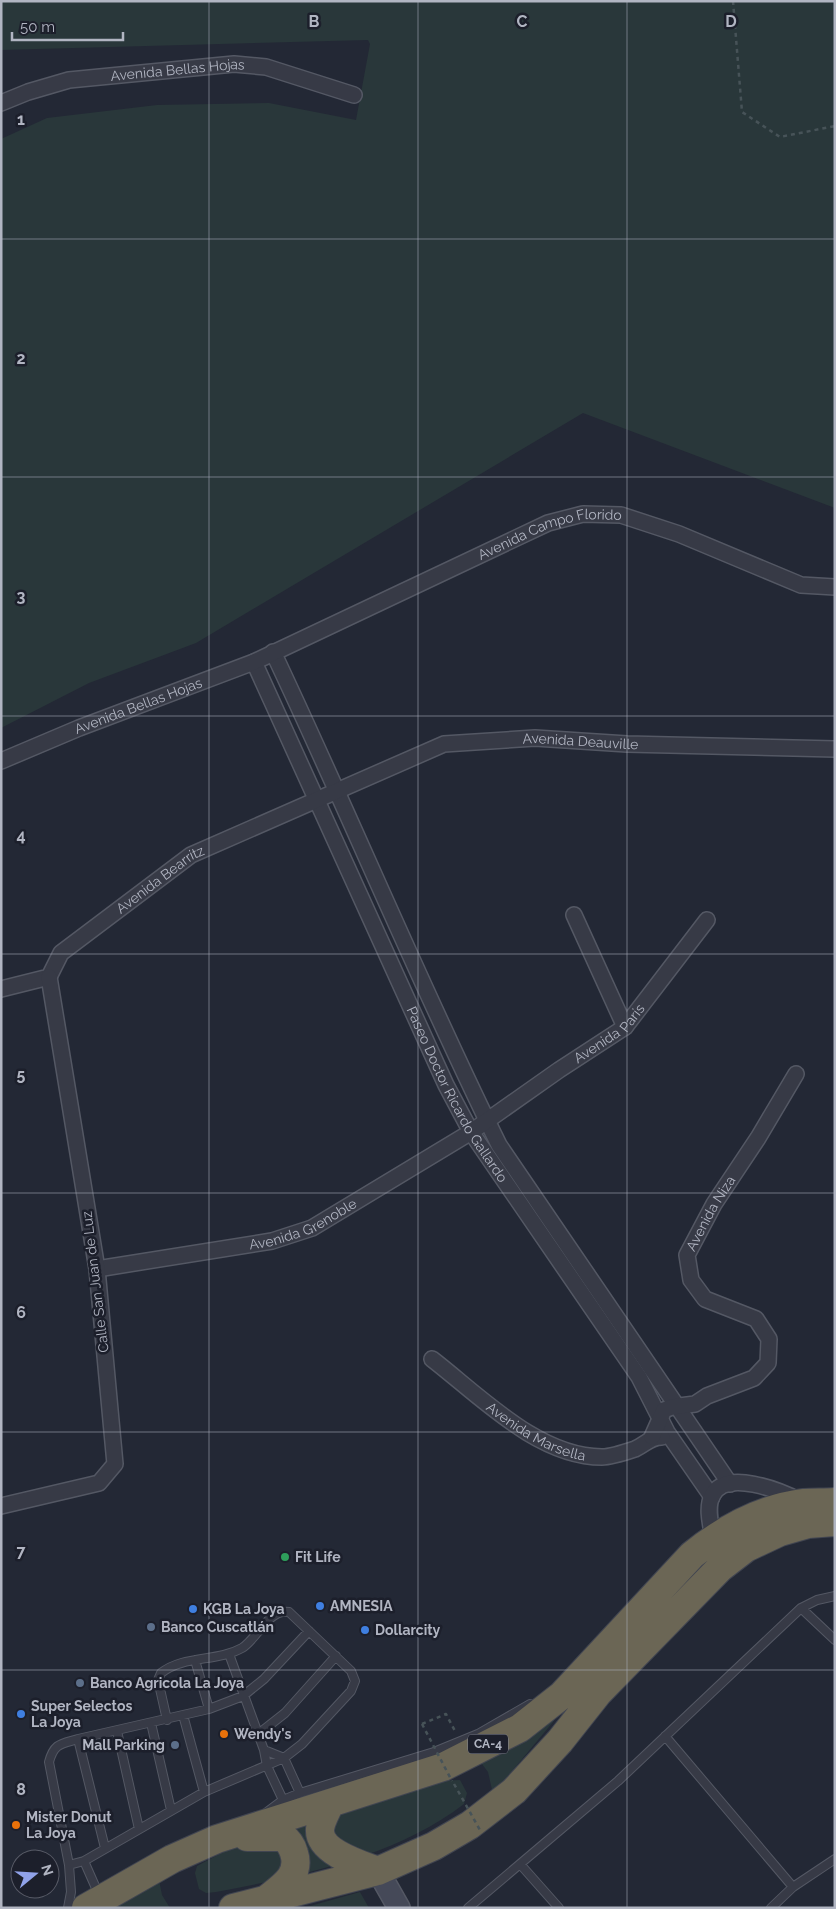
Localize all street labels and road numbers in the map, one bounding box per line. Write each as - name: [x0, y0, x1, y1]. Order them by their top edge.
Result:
- street label: Avenida Bellas Hojas: [110, 56, 246, 84]
- street label: Avenida Campo Florido: [475, 506, 622, 563]
- street label: Avenida Bellas Hojas: [72, 674, 204, 737]
- street label: Avenida Deauville: [522, 730, 639, 752]
- street label: Avenida Bearritz: [113, 842, 207, 917]
- street label: Avenida París: [571, 1001, 648, 1066]
- street label: Paseo Doctor Ricardo Gallardo: [403, 1004, 511, 1185]
- street label: Avenida Niza: [683, 1173, 739, 1254]
- street label: Avenida Grenoble: [248, 1195, 359, 1253]
- street label: Calle San Juan de Luz: [78, 1210, 112, 1354]
- street label: Avenida Marsella: [483, 1399, 587, 1464]
- road number: CA-4: [468, 1735, 508, 1754]

